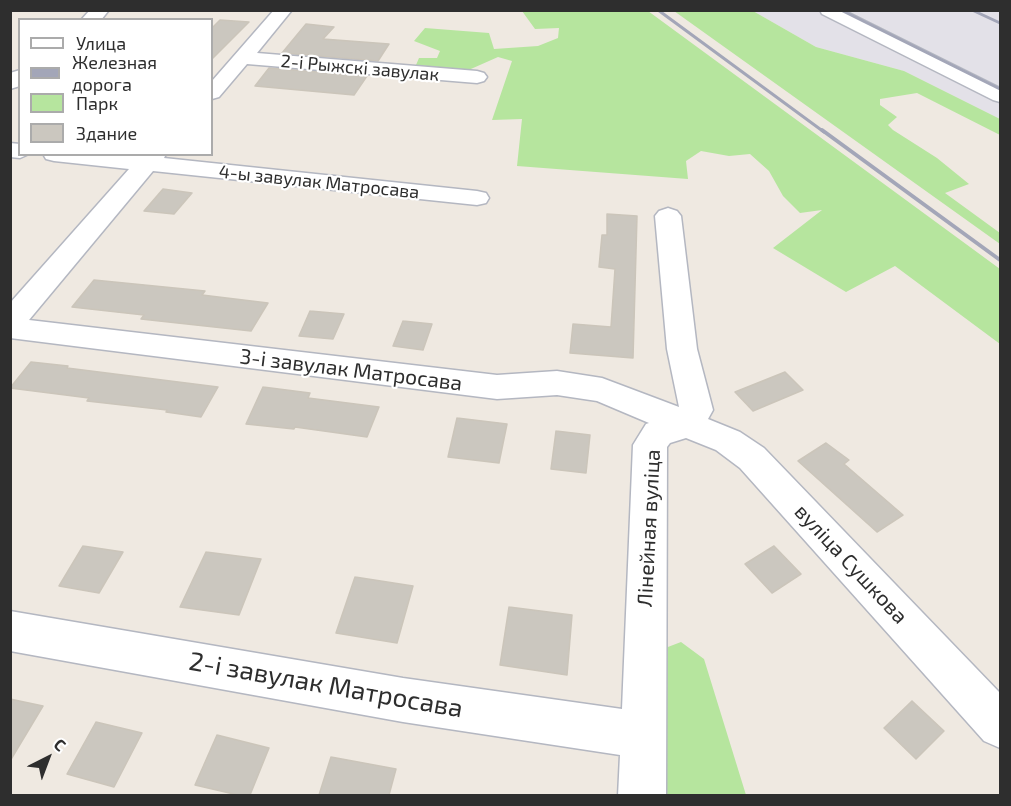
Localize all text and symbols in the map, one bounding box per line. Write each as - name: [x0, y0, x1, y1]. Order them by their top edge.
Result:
- legend: [18, 18, 213, 156]
- text: Улица: [76, 32, 126, 54]
- street label: 2-і Рыжскі завулак: [280, 50, 440, 86]
- text: Железная дорога: [72, 51, 157, 95]
- text: Парк: [76, 92, 118, 114]
- text: Здание: [76, 122, 137, 144]
- street label: 4-ы завулак Матросава: [218, 161, 420, 203]
- street label: 3-і завулак Матросава: [238, 344, 464, 396]
- street label: Лінейная вуліца: [632, 449, 666, 607]
- street label: вуліца Сушкова: [789, 499, 913, 629]
- street label: 2-і завулак Матросава: [187, 646, 465, 724]
- north arrow: [18, 728, 78, 788]
- text: С: [51, 734, 70, 754]

